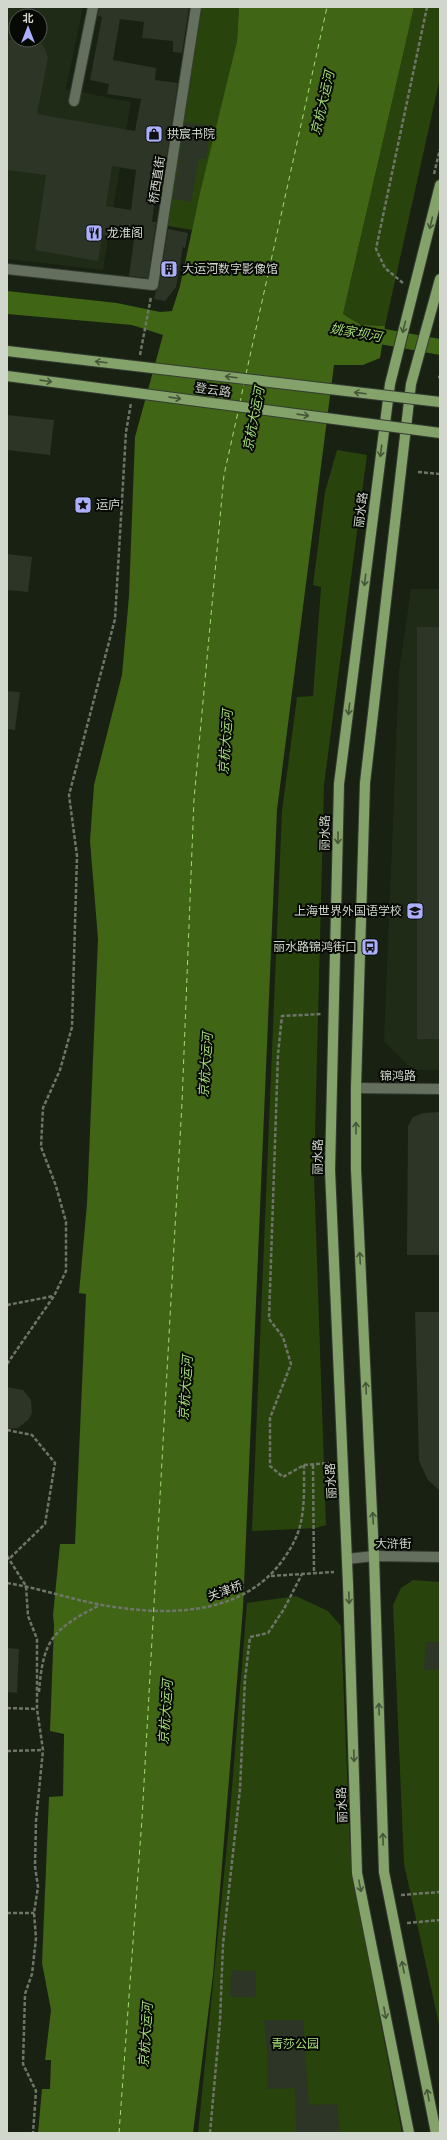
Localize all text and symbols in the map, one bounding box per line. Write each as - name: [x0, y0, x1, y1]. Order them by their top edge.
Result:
- north arrow: [8, 8, 48, 48]
- text: 北: [23, 11, 34, 25]
- water label: 京杭大运河: [307, 67, 339, 137]
- shop icon: 拱宸书院: [144, 124, 164, 144]
- place label: 拱宸书院: [167, 126, 215, 142]
- street label: 桥西直街: [145, 155, 169, 205]
- one-way arrow: [426, 216, 434, 229]
- restaurant icon: 龙淮阁: [84, 223, 104, 243]
- place label: 龙淮阁: [107, 225, 143, 241]
- building icon: 大运河数字影像馆: [159, 259, 179, 279]
- place label: 大运河数字影像馆: [182, 261, 278, 277]
- water label: 姚家坝河: [329, 320, 386, 346]
- one-way arrow: [400, 320, 408, 333]
- one-way arrow: [95, 358, 108, 366]
- one-way arrow: [224, 374, 237, 381]
- one-way arrow: [39, 377, 52, 385]
- street label: 登云路: [194, 380, 232, 400]
- water label: 京杭大运河: [239, 383, 269, 453]
- one-way arrow: [354, 389, 367, 397]
- one-way arrow: [168, 394, 181, 402]
- one-way arrow: [296, 411, 309, 419]
- one-way arrow: [377, 444, 385, 457]
- street label: 丽水路: [351, 491, 371, 529]
- place icon: 运庐: [73, 495, 93, 515]
- place label: 运庐: [96, 497, 120, 513]
- one-way arrow: [361, 573, 369, 586]
- one-way arrow: [345, 702, 352, 715]
- water label: 京杭大运河: [215, 706, 236, 775]
- street label: 丽水路: [317, 815, 333, 851]
- one-way arrow: [334, 831, 342, 844]
- school or university icon: 上海世界外国语学校: [405, 901, 425, 921]
- place label: 上海世界外国语学校: [294, 903, 402, 919]
- bus stop icon: 丽水路锦鸿街口: [360, 937, 380, 957]
- place label: 丽水路锦鸿街口: [273, 939, 357, 955]
- water label: 京杭大运河: [195, 1029, 216, 1098]
- street label: 锦鸿路: [380, 1068, 416, 1084]
- one-way arrow: [352, 1122, 360, 1135]
- street label: 丽水路: [310, 1139, 326, 1175]
- one-way arrow: [357, 1252, 364, 1265]
- water label: 京杭大运河: [175, 1352, 196, 1421]
- one-way arrow: [363, 1382, 370, 1395]
- street label: 丽水路: [322, 1463, 340, 1499]
- one-way arrow: [369, 1512, 376, 1525]
- street label: 大浒街: [375, 1536, 411, 1552]
- street label: 关津桥: [205, 1578, 245, 1604]
- one-way arrow: [345, 1591, 352, 1604]
- water label: 京杭大运河: [155, 1676, 176, 1745]
- one-way arrow: [375, 1703, 382, 1716]
- one-way arrow: [350, 1749, 357, 1762]
- street label: 丽水路: [333, 1787, 351, 1823]
- one-way arrow: [379, 1833, 386, 1846]
- one-way arrow: [356, 1879, 364, 1892]
- one-way arrow: [398, 1961, 406, 1974]
- water label: 京杭大运河: [135, 1999, 156, 2068]
- one-way arrow: [382, 2006, 390, 2019]
- park label: 青莎公园: [271, 2036, 319, 2052]
- one-way arrow: [424, 2089, 432, 2102]

